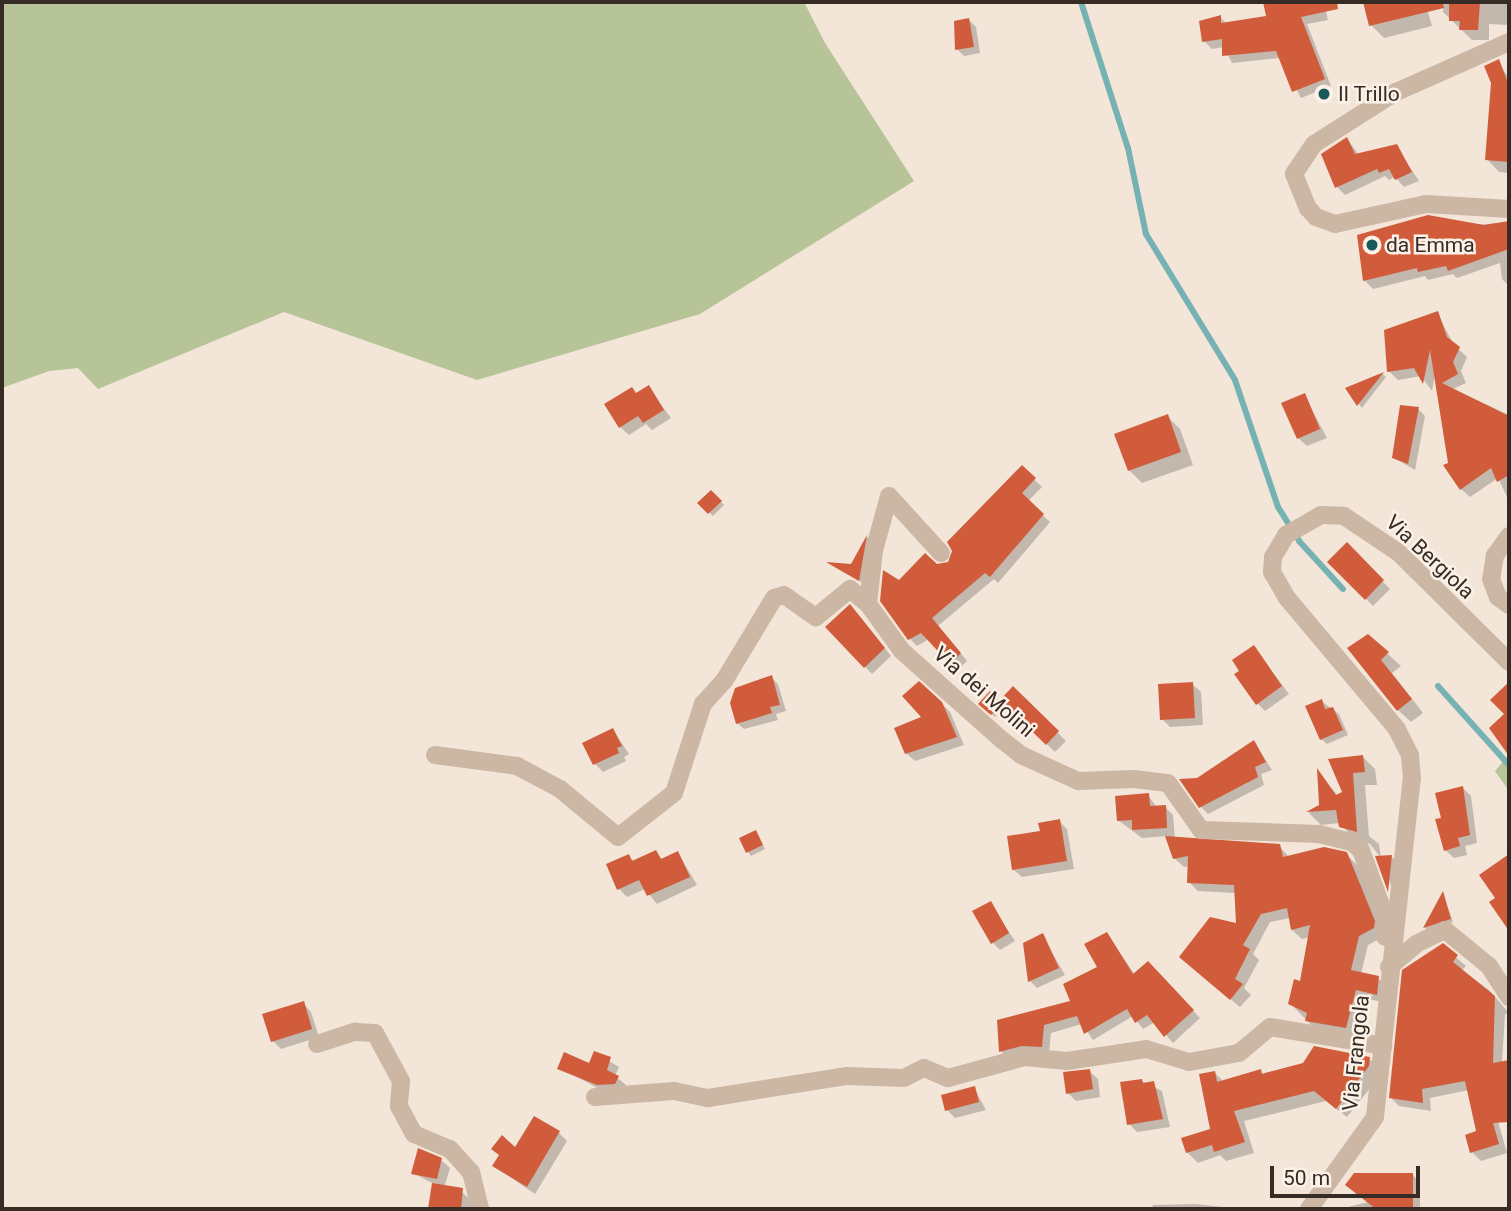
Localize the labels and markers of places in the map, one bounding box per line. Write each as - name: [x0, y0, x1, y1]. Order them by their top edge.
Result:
- place label: Il Trillo: [1338, 81, 1400, 107]
- marker: Il Trillo: [1316, 86, 1332, 102]
- place label: da Emma: [1386, 232, 1475, 258]
- marker: da Emma: [1364, 237, 1380, 253]

